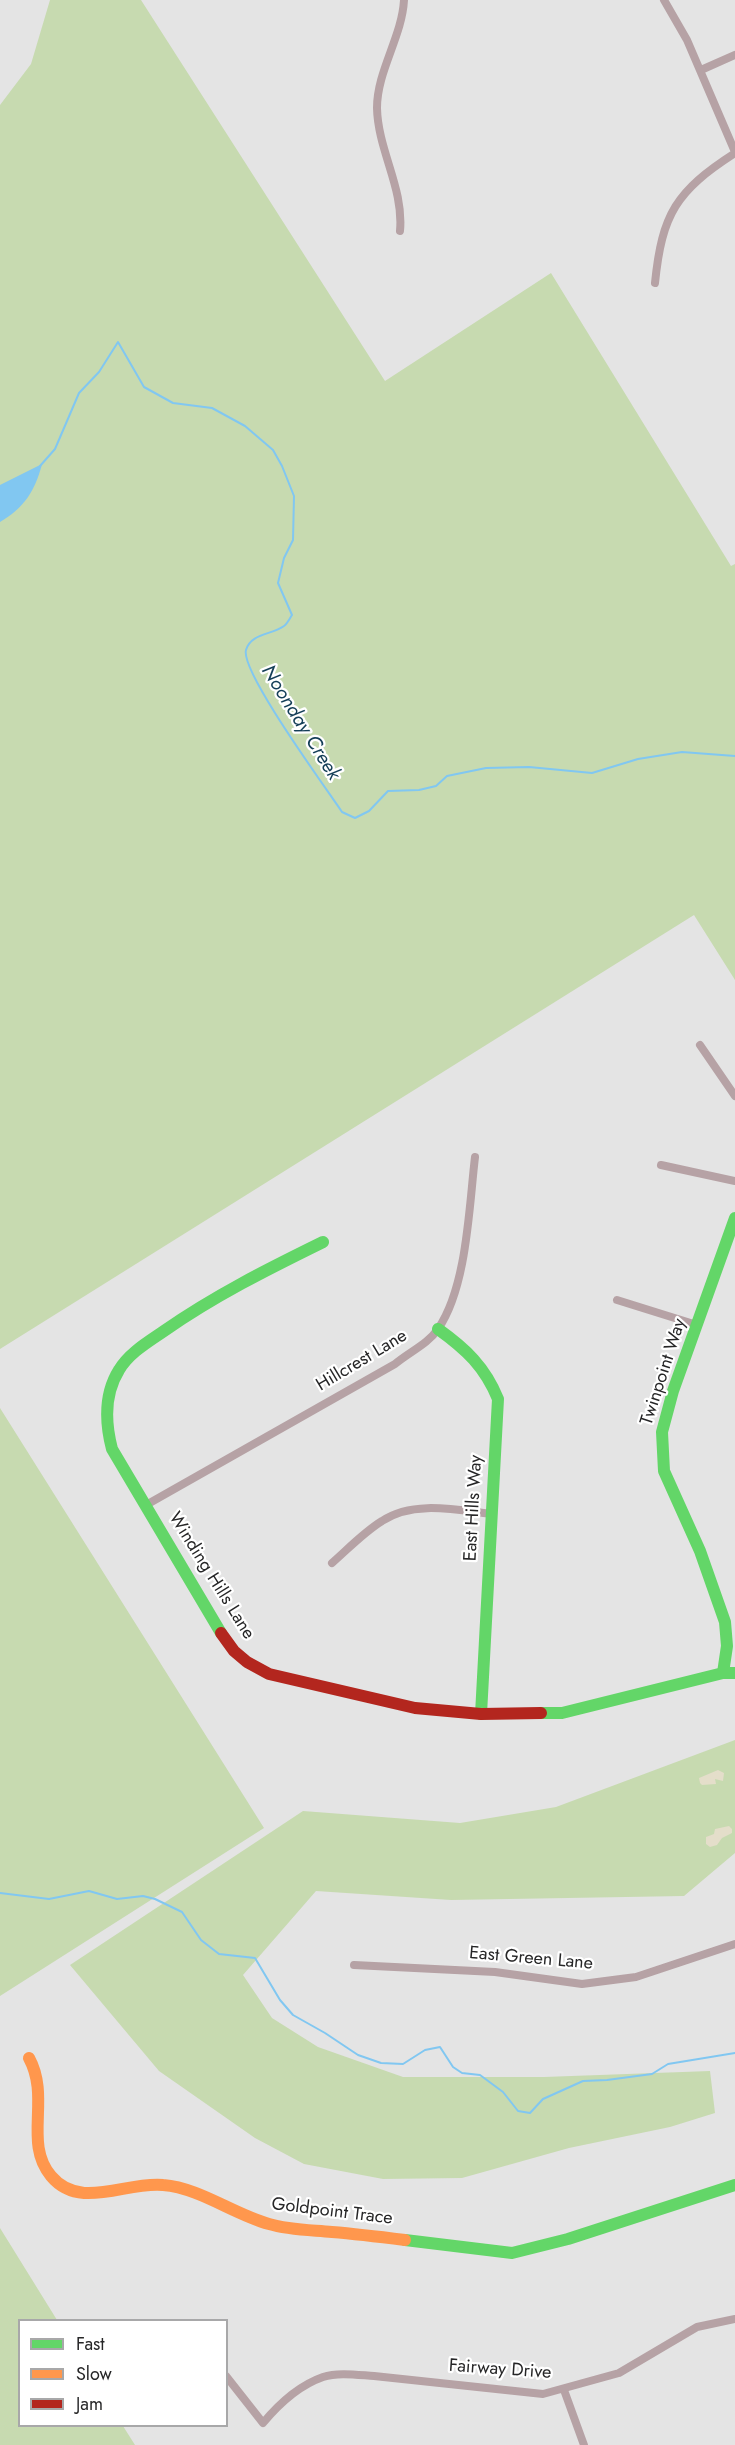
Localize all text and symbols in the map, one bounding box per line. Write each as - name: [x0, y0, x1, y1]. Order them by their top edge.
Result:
- water label: Noonday Creek: [255, 661, 345, 785]
- street label: Twinpoint Way: [637, 1316, 691, 1428]
- street label: Hillcrest Lane: [313, 1325, 411, 1397]
- street label: East Hills Way: [460, 1454, 488, 1562]
- street label: Winding Hills Lane: [163, 1508, 259, 1644]
- street label: East Green Lane: [468, 1943, 594, 1975]
- street label: Goldpoint Trace: [270, 2194, 394, 2230]
- legend: [18, 2319, 228, 2427]
- text: Fast: [76, 2331, 105, 2357]
- street label: Fairway Drive: [448, 2356, 552, 2384]
- text: Slow: [76, 2361, 112, 2387]
- text: Jam: [76, 2391, 103, 2417]

